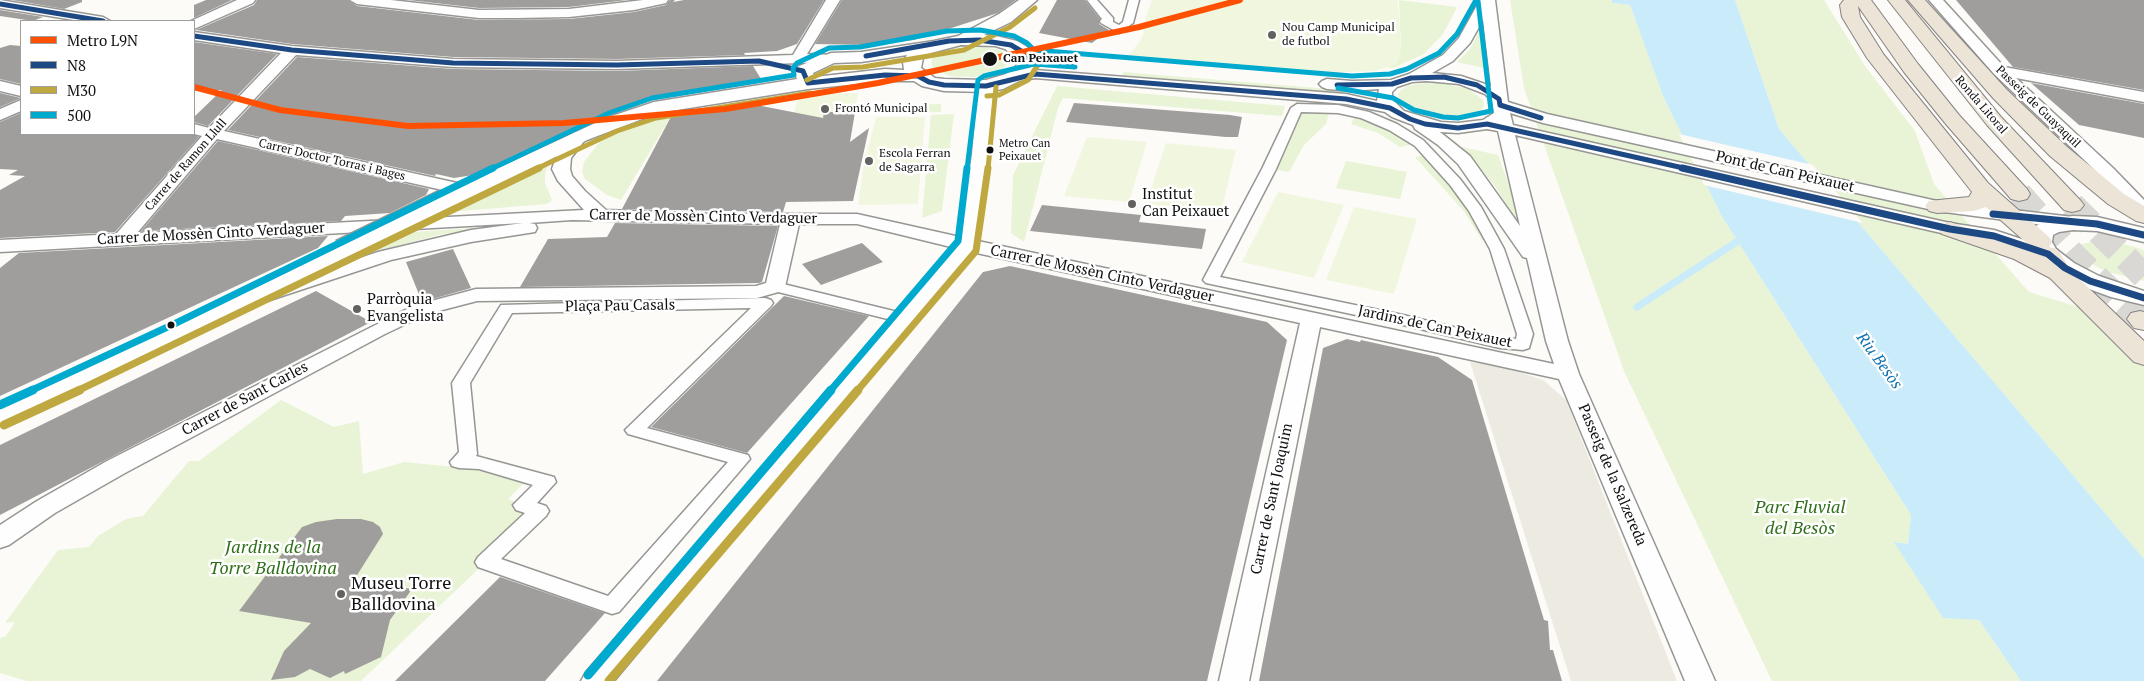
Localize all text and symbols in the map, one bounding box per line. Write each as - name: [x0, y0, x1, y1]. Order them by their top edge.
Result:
- legend: [20, 20, 195, 135]
- place label: Nou Camp Municipal de futbol: [1282, 21, 1395, 49]
- marker: Nou Camp Municipal de futbol: [1266, 29, 1278, 41]
- text: Metro L9N: [67, 30, 138, 50]
- marker: Can Peixauet: [981, 50, 999, 68]
- place label: Can Peixauet: [1003, 52, 1078, 66]
- text: N8: [67, 55, 86, 75]
- street label: Passeig de Guayaquil: [1993, 63, 2083, 151]
- street label: Ronda Litoral: [1952, 73, 2010, 137]
- text: M30: [67, 80, 96, 100]
- place label: Frontó Municipal: [835, 102, 928, 116]
- marker: Frontó Municipal: [819, 103, 831, 115]
- text: 500: [67, 105, 91, 125]
- street label: Carrer de Ramon Llull: [142, 116, 230, 214]
- street label: Carrer Doctor Torras i Bages: [257, 136, 407, 184]
- place label: Metro Can Peixauet: [999, 137, 1050, 163]
- marker: Metro Can Peixauet: [985, 145, 995, 155]
- place label: Escola Ferran de Sagarra: [879, 147, 951, 175]
- street label: Pont de Can Peixauet: [1714, 147, 1856, 197]
- marker: Escola Ferran de Sagarra: [863, 155, 875, 167]
- place label: Institut Can Peixauet: [1142, 186, 1229, 221]
- marker: Institut Can Peixauet: [1126, 198, 1138, 210]
- street label: Carrer de Mossèn Cinto Verdaguer: [589, 206, 817, 228]
- street label: Carrer de Mossèn Cinto Verdaguer: [97, 219, 325, 249]
- street label: Carrer de Mossèn Cinto Verdaguer: [989, 241, 1215, 307]
- place label: Parròquia Evangelista: [367, 291, 444, 326]
- street label: Plaça Pau Casals: [565, 296, 675, 316]
- street label: Jardins de Can Peixauet: [1356, 302, 1514, 352]
- marker: Parròquia Evangelista: [351, 303, 363, 315]
- unlabelled marker: [166, 320, 176, 330]
- water label: Riu Besòs: [1852, 329, 1906, 393]
- street label: Carrer de Sant Carles: [179, 358, 311, 440]
- street label: Passeig de la Salzereda: [1574, 401, 1650, 549]
- street label: Carrer de Sant Joaquim: [1247, 422, 1297, 576]
- park label: Parc Fluvial del Besòs: [1755, 497, 1845, 540]
- park label: Jardins de la Torre Balldovina: [209, 537, 337, 580]
- place label: Museu Torre Balldovina: [351, 573, 451, 616]
- marker: Museu Torre Balldovina: [335, 588, 347, 600]

